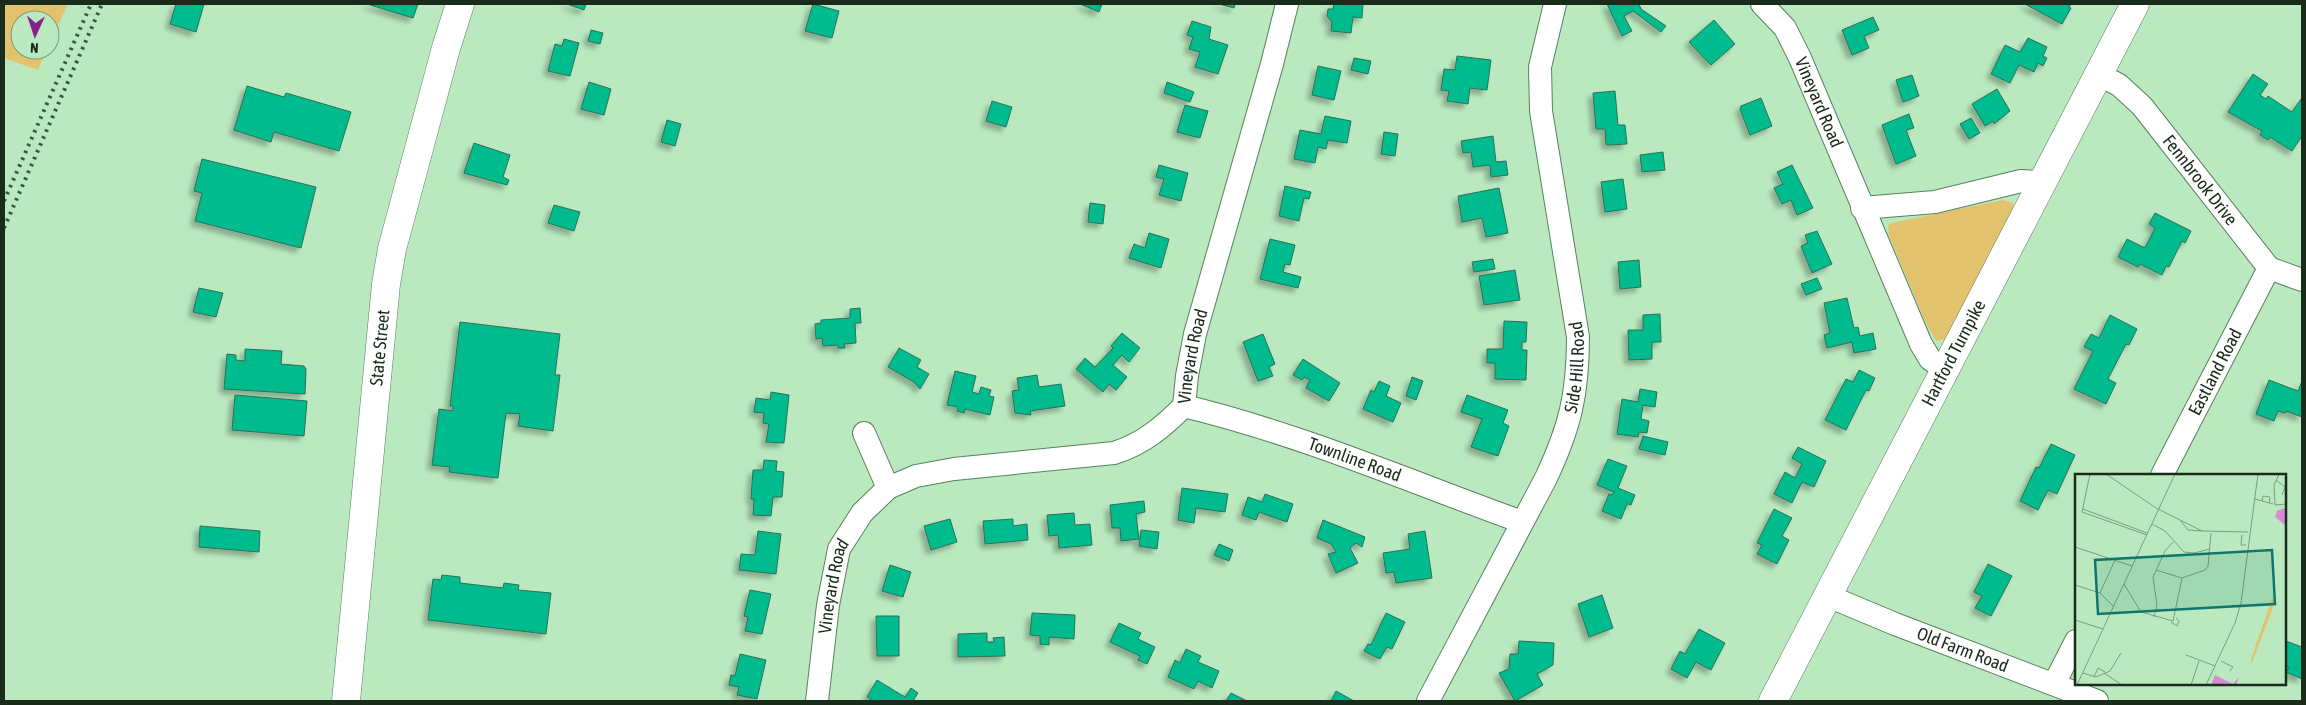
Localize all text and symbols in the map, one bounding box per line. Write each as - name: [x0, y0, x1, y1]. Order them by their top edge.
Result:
- north arrow: [10, 10, 60, 60]
- text: N: [30, 40, 39, 56]
- street label: Vineyard Road: [1791, 54, 1848, 151]
- street label: Fennbrook Drive: [2159, 131, 2242, 229]
- street label: Hartford Turnpike: [1917, 296, 1990, 410]
- street label: Vineyard Road: [1173, 306, 1212, 405]
- street label: State Street: [365, 309, 393, 387]
- street label: Side Hill Road: [1560, 320, 1588, 415]
- street label: Eastland Road: [2184, 325, 2246, 419]
- street label: Townline Road: [1306, 433, 1404, 486]
- inset map: [2075, 474, 2286, 685]
- street label: Vineyard Road: [814, 534, 853, 635]
- street label: Old Farm Road: [1914, 622, 2012, 676]

